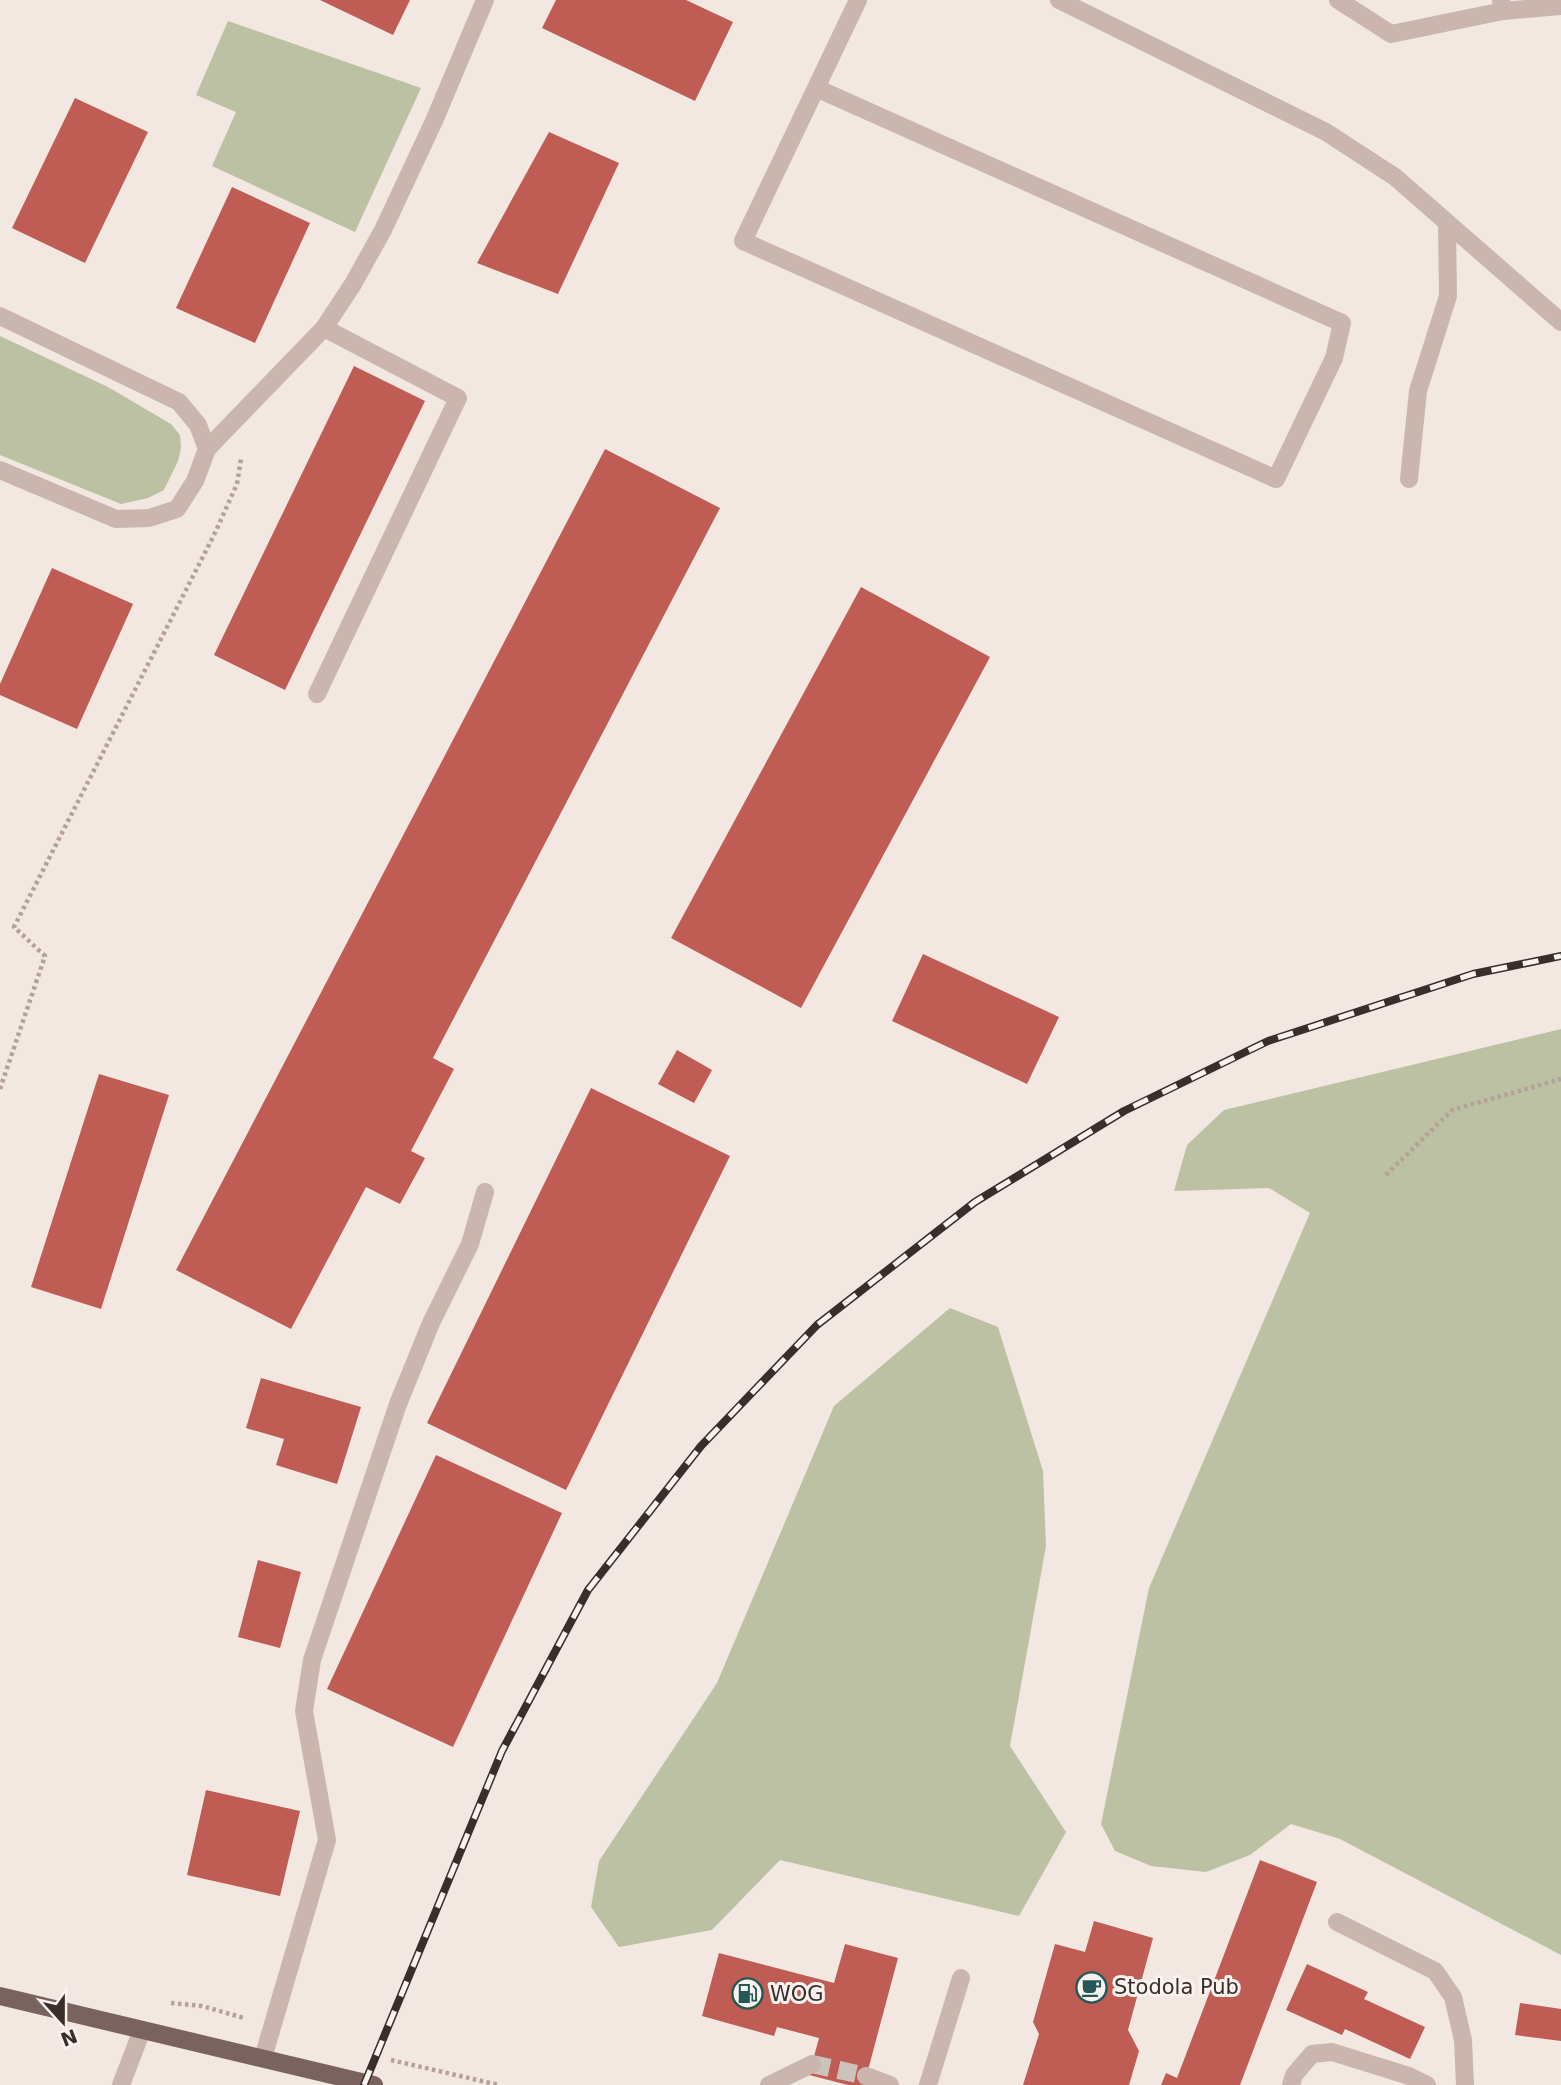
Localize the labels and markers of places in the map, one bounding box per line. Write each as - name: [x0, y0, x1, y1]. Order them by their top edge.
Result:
- cafe icon: Stodola Pub: [1074, 1970, 1108, 2004]
- place label: Stodola Pub: [1114, 1975, 1239, 1999]
- fuel station icon: WOG: [730, 1977, 764, 2011]
- place label: WOG: [770, 1982, 824, 2006]

